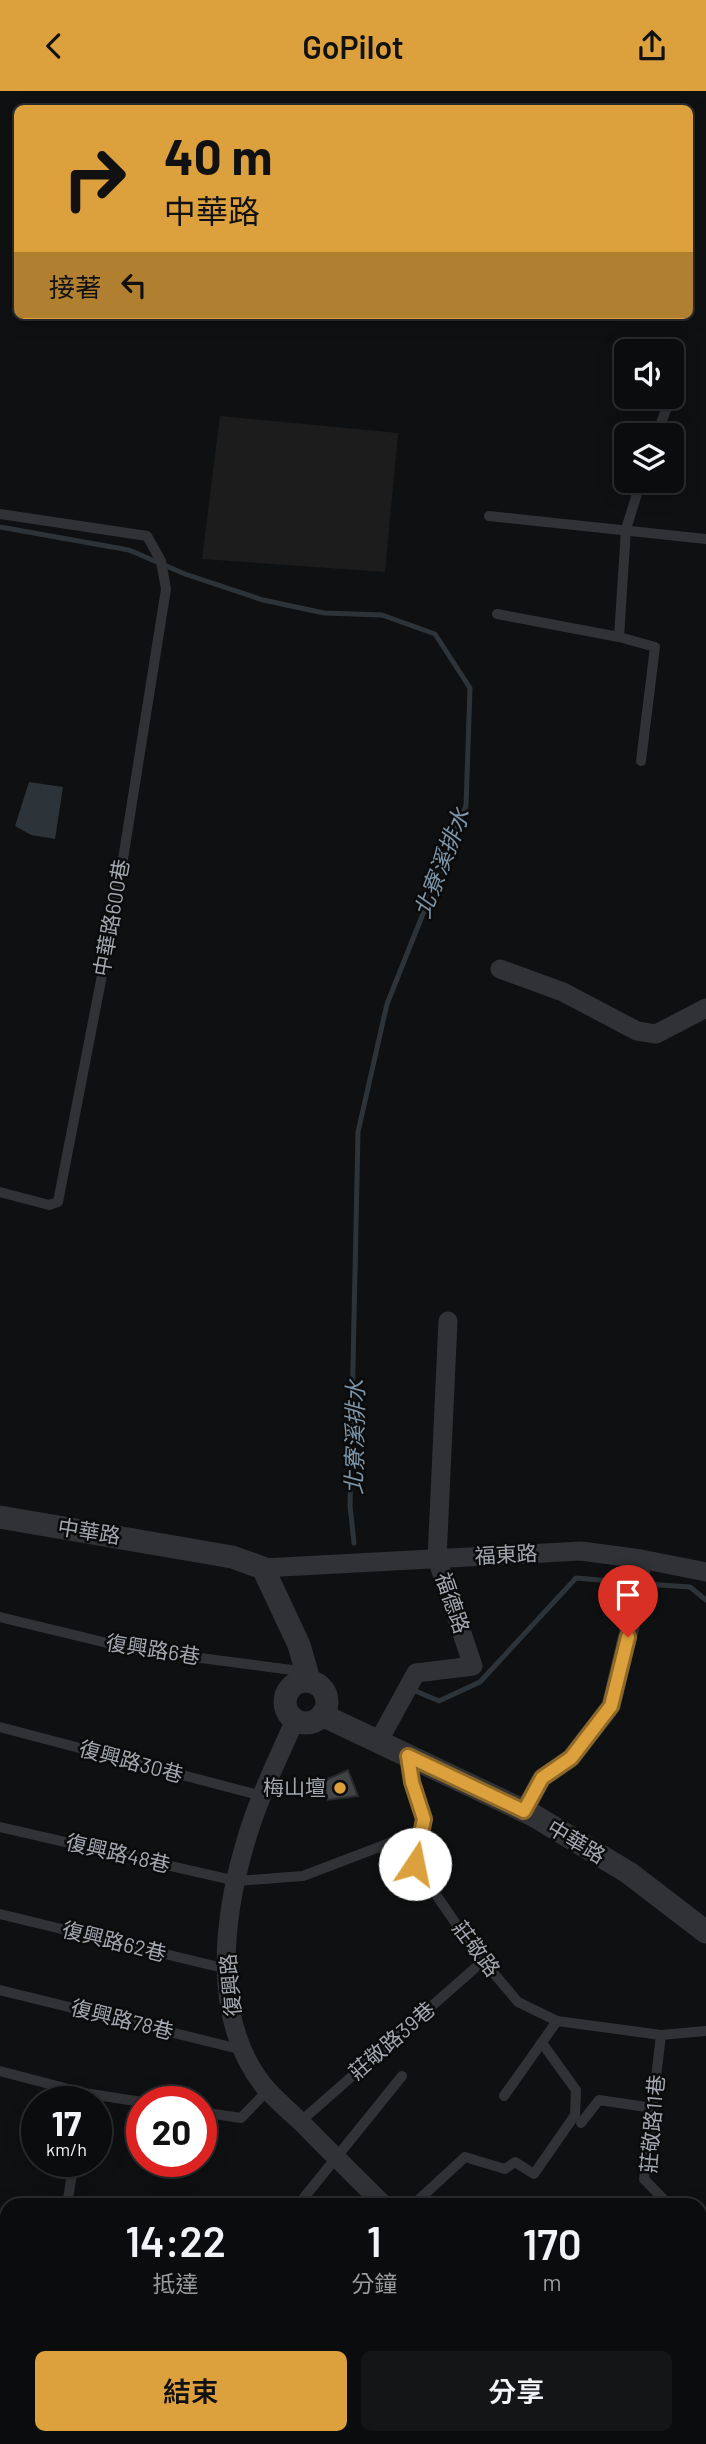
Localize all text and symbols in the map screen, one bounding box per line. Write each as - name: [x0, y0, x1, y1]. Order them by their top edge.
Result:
- icon: back: [35, 27, 73, 65]
- text: GoPilot: [302, 27, 404, 65]
- icon: share: [633, 27, 671, 65]
- text: 40 m: [164, 126, 272, 185]
- icon: right: [49, 133, 140, 224]
- text: 中華路: [164, 191, 260, 229]
- icon: left: [115, 266, 153, 304]
- text: 接著: [49, 271, 101, 302]
- map controls: [614, 339, 684, 493]
- button: sound: [614, 339, 684, 409]
- button: layers: [614, 423, 684, 493]
- water label: 北寮溪排水: [407, 803, 475, 921]
- street label: 中華路600巷: [88, 857, 133, 978]
- water label: 北寮溪排水: [339, 1378, 369, 1495]
- street label: 中華路: [56, 1513, 122, 1548]
- street label: 福東路: [474, 1539, 538, 1568]
- pin: [598, 1565, 658, 1637]
- street label: 福德路: [431, 1569, 475, 1636]
- icon: arrive: [609, 1576, 647, 1614]
- street label: 復興路6巷: [104, 1629, 202, 1668]
- street label: 復興路30巷: [77, 1735, 186, 1786]
- place label: 梅山壇: [263, 1774, 326, 1799]
- marker: 梅山壇: [332, 1780, 348, 1796]
- street label: 中華路: [543, 1814, 610, 1868]
- position arrow: [378, 1827, 452, 1901]
- street label: 復興路48巷: [64, 1828, 173, 1877]
- street label: 莊敬路: [448, 1915, 506, 1981]
- street label: 復興路62巷: [60, 1916, 169, 1966]
- street label: 復興路: [214, 1953, 245, 2018]
- street label: 復興路78巷: [68, 1994, 176, 2043]
- street label: 莊敬路39巷: [343, 1996, 439, 2084]
- street label: 莊敬路11巷: [635, 2074, 668, 2174]
- speed limit sign: 20: [126, 2086, 217, 2177]
- text: 17: [52, 2101, 81, 2143]
- text: km/h: [46, 2138, 87, 2160]
- text: 14:22: [125, 2215, 226, 2265]
- text: 1: [367, 2215, 382, 2265]
- text: 170: [522, 2218, 582, 2268]
- text: m: [543, 2268, 562, 2296]
- text: 抵達: [153, 2269, 199, 2297]
- text: 分鐘: [351, 2269, 397, 2297]
- button: 結束: [35, 2351, 347, 2431]
- button: 分享: [361, 2351, 672, 2431]

